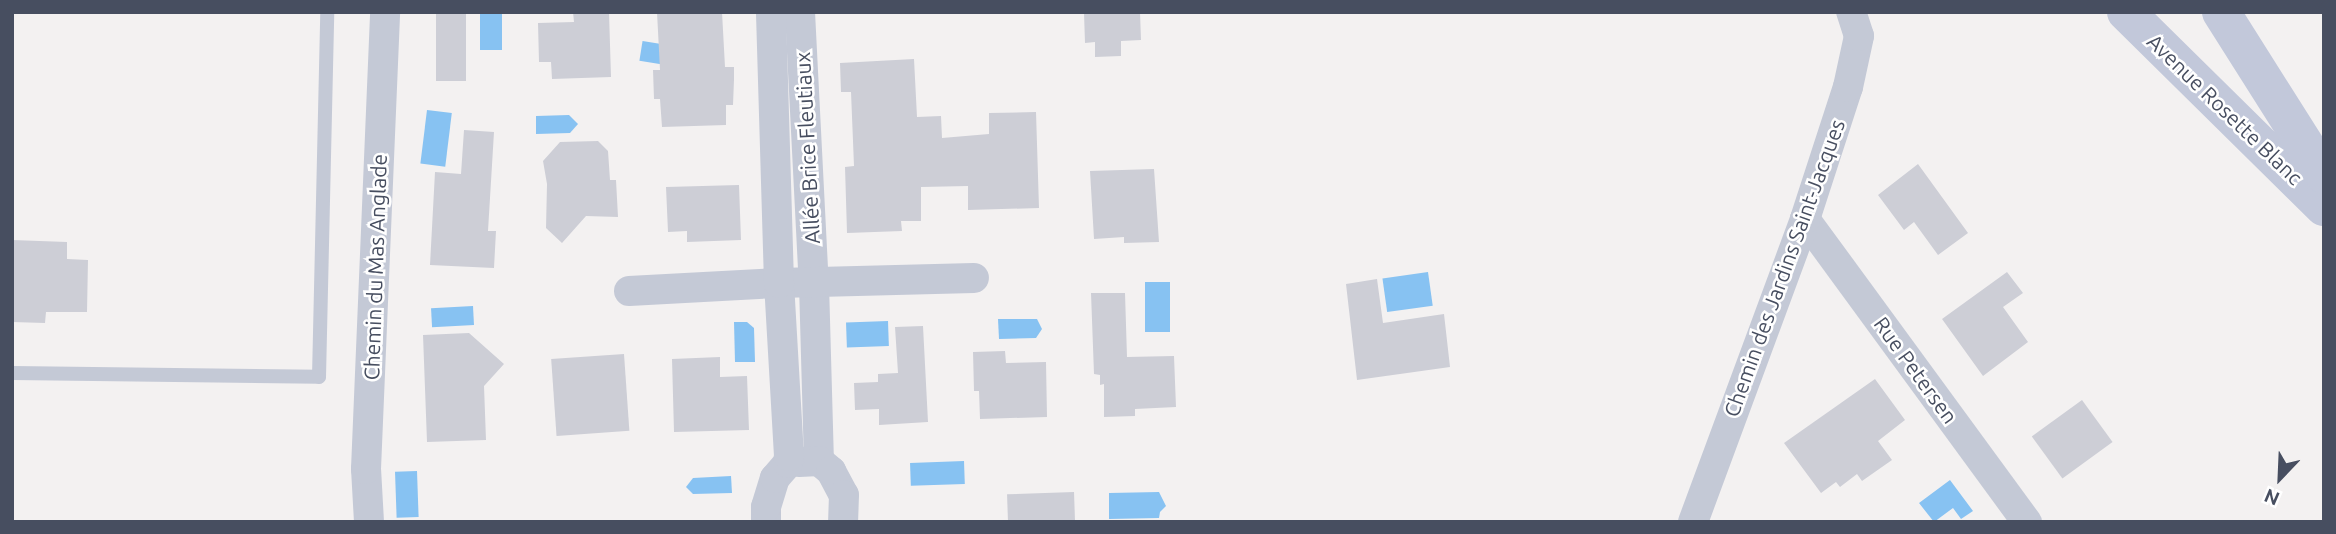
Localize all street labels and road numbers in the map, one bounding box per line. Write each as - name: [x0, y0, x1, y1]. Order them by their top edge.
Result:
- street label: Avenue Rosette Blanc: [2142, 28, 2308, 190]
- street label: Allée Brice Fleutiaux: [789, 51, 825, 245]
- street label: Chemin des Jardins Saint-Jacques: [1718, 116, 1850, 420]
- street label: Chemin du Mas Anglade: [358, 153, 392, 381]
- street label: Rue Petersen: [1869, 312, 1963, 428]

